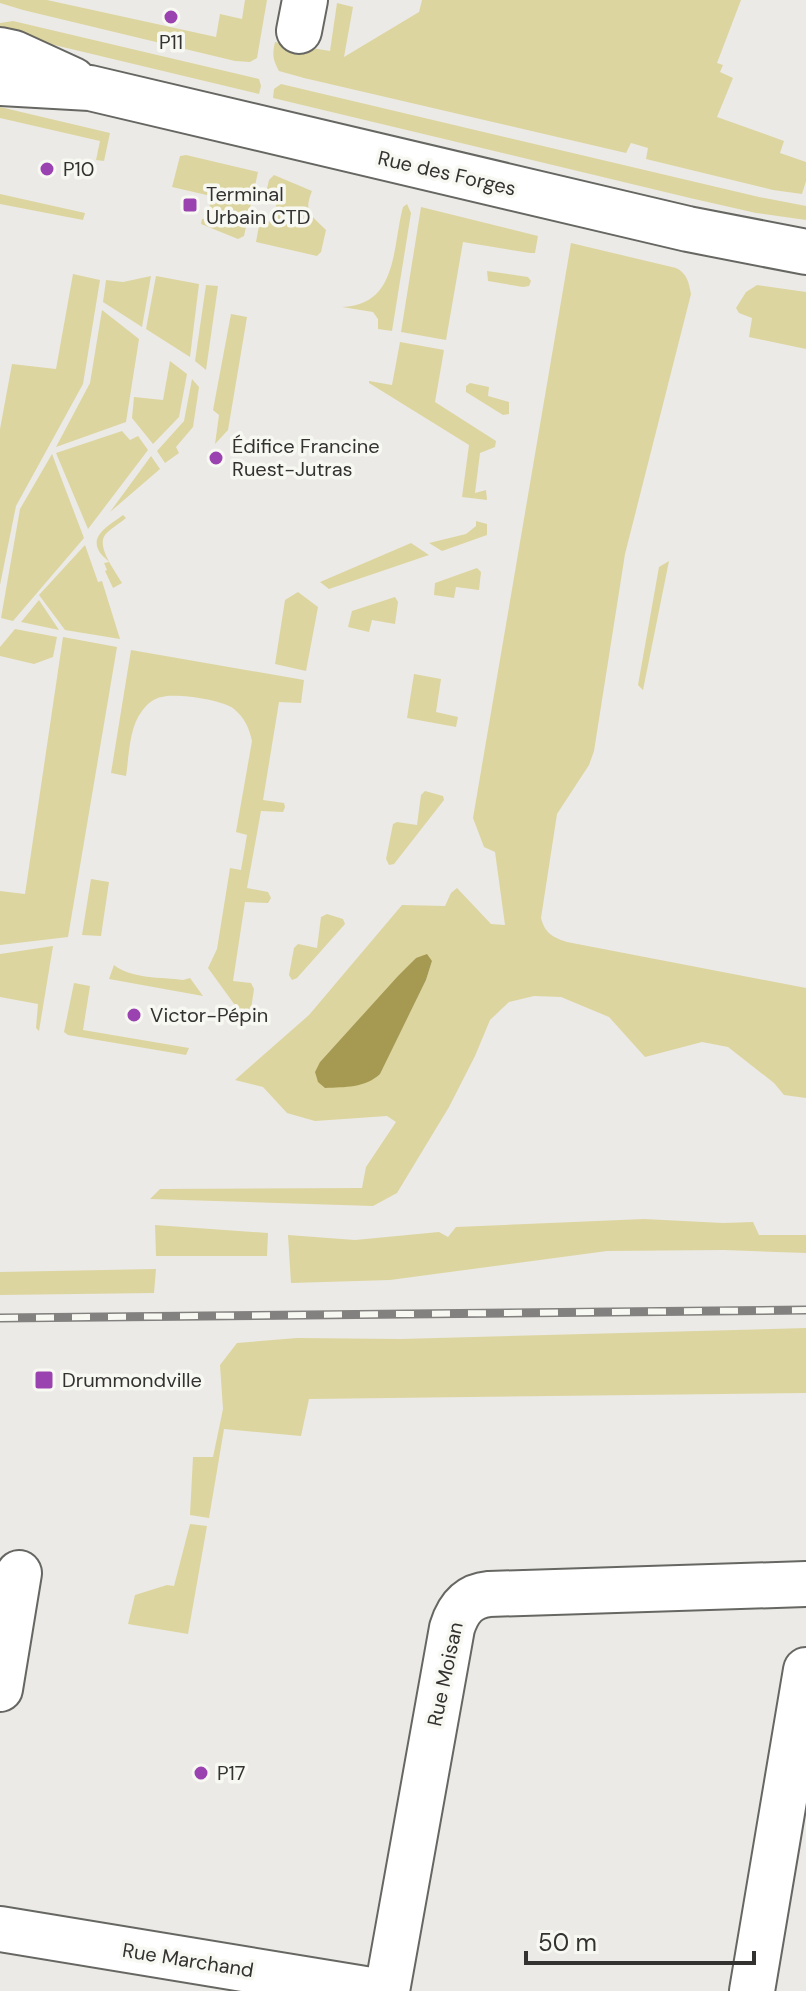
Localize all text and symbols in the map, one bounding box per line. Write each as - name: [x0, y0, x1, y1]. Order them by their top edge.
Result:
- marker: P11: [162, 8, 180, 26]
- place label: P11: [159, 29, 183, 55]
- street label: Rue des Forges: [376, 145, 518, 201]
- place label: P10: [63, 156, 95, 182]
- marker: P10: [38, 160, 56, 178]
- place label: Terminal Urbain CTD: [206, 181, 310, 230]
- marker: Terminal Urbain CTD: [181, 196, 199, 214]
- place label: Édifice Francine Ruest-Jutras: [232, 433, 380, 482]
- marker: Édifice Francine Ruest-Jutras: [207, 449, 225, 467]
- place label: Victor-Pépin: [150, 1002, 268, 1028]
- marker: Victor-Pépin: [125, 1006, 143, 1024]
- place label: Drummondville: [62, 1367, 202, 1393]
- marker: Drummondville: [33, 1369, 55, 1391]
- street label: Rue Moisan: [421, 1620, 469, 1728]
- place label: P17: [217, 1760, 246, 1786]
- marker: P17: [192, 1764, 210, 1782]
- scale bar: [526, 1915, 754, 1965]
- text: 50 m: [538, 1927, 597, 1958]
- street label: Rue Marchand: [120, 1937, 256, 1983]

